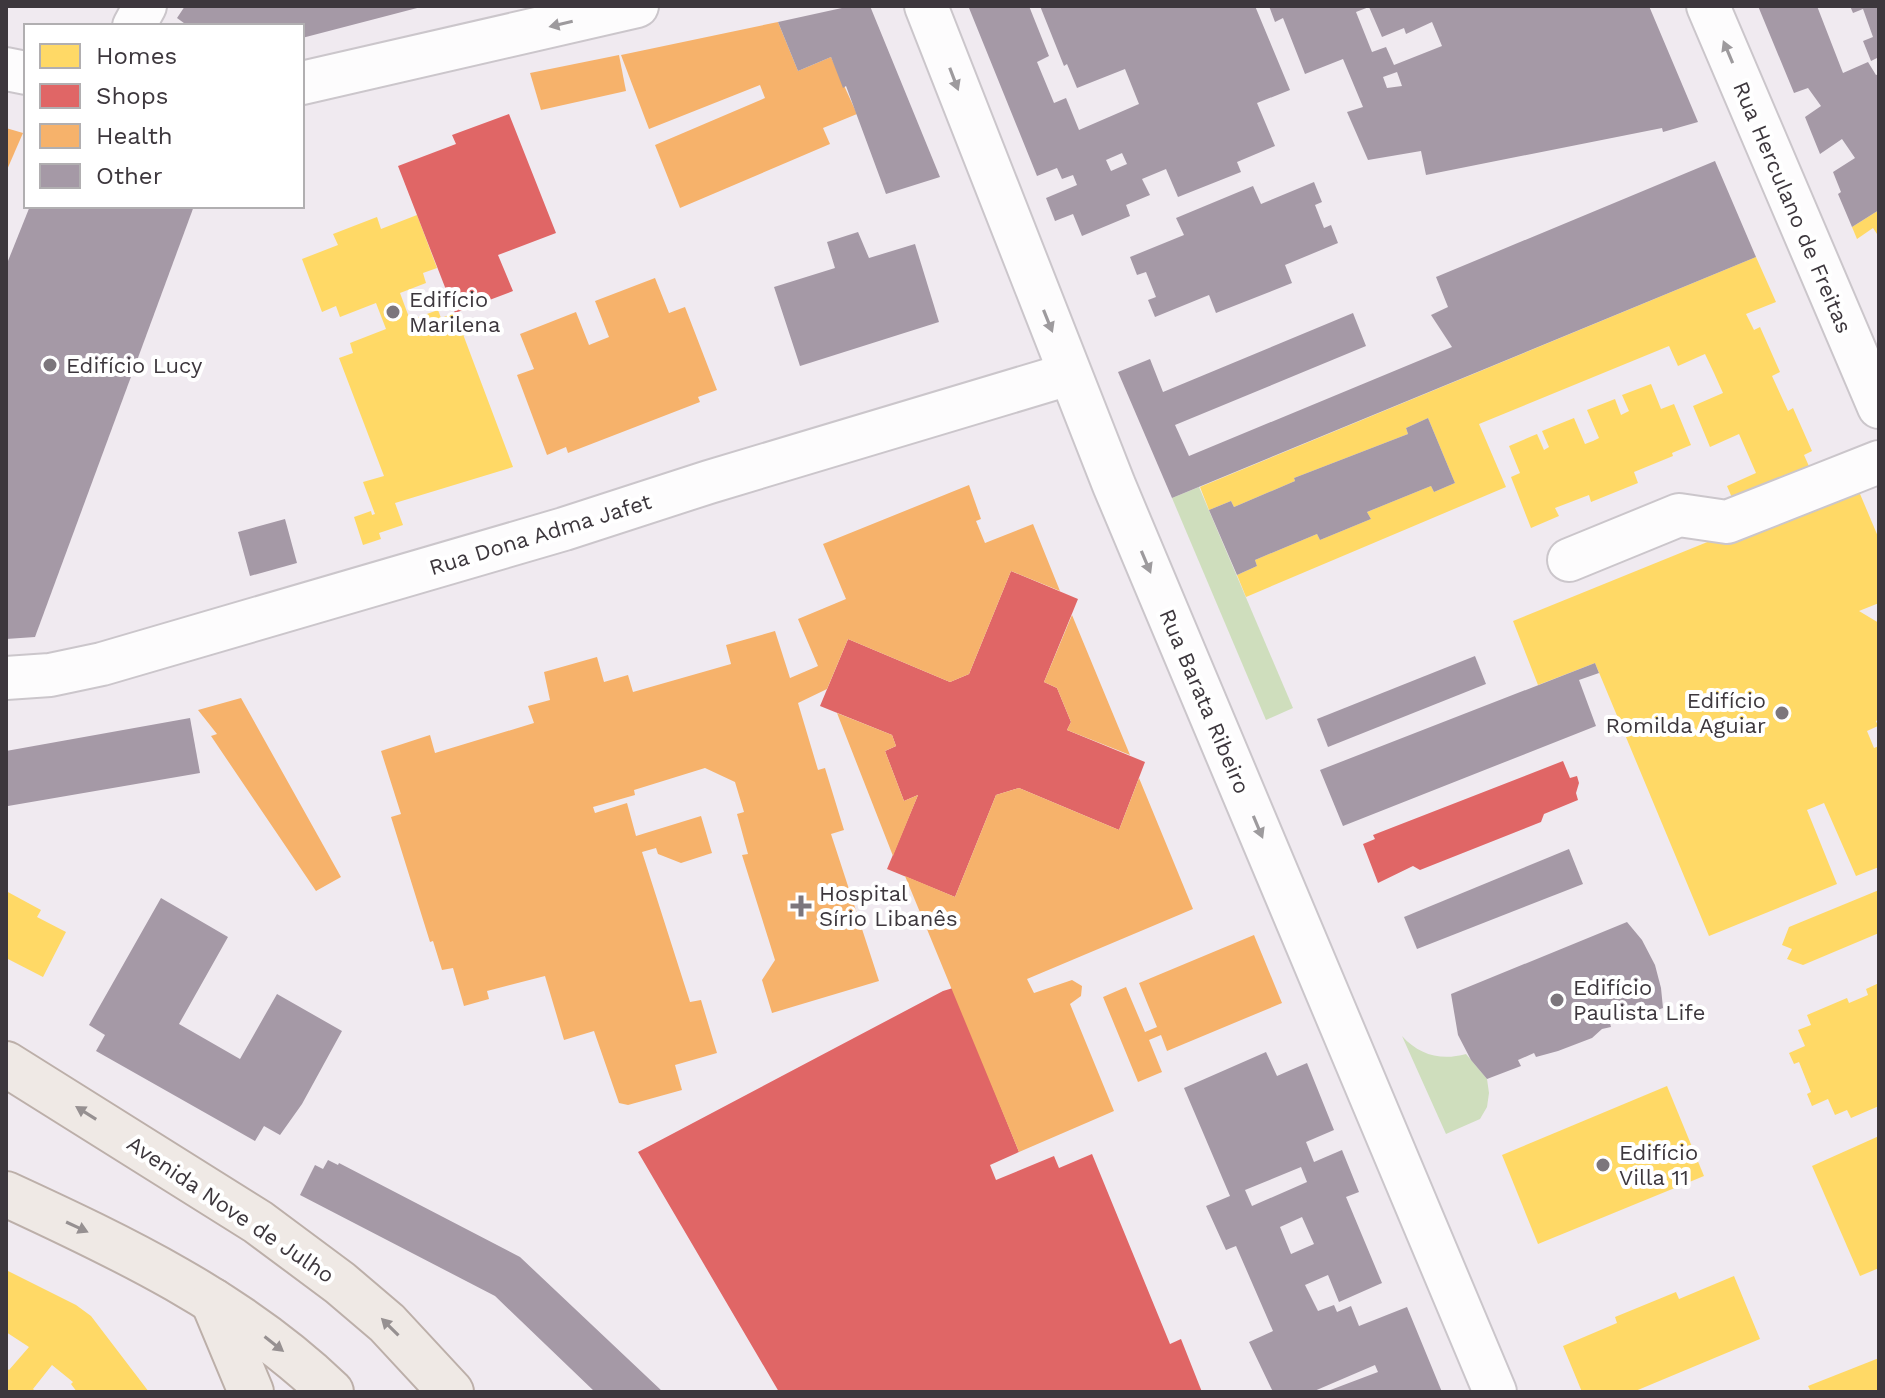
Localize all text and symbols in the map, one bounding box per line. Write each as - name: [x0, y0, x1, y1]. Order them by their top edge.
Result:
- one-way arrow: [548, 18, 573, 30]
- legend: [24, 24, 304, 208]
- one-way arrow: [1721, 40, 1734, 64]
- text: Homes: [96, 42, 177, 70]
- one-way arrow: [948, 67, 961, 91]
- street label: Rua Herculano de Freitas: [1728, 78, 1857, 337]
- text: Shops: [96, 82, 168, 110]
- text: Health: [96, 122, 173, 150]
- text: Other: [96, 162, 163, 190]
- place label: Edifício Marilena: [409, 287, 500, 337]
- marker: Edifício Marilena: [384, 303, 402, 321]
- one-way arrow: [1042, 309, 1055, 333]
- place label: Edifício Lucy: [66, 353, 203, 378]
- marker: Edifício Lucy: [41, 356, 59, 374]
- street label: Rua Dona Adma Jafet: [426, 489, 654, 580]
- one-way arrow: [1140, 550, 1153, 574]
- street label: Rua Barata Ribeiro: [1154, 605, 1255, 797]
- place label: Edifício Romilda Aguiar: [1606, 688, 1766, 738]
- marker: Edifício Romilda Aguiar: [1773, 704, 1791, 722]
- one-way arrow: [1251, 815, 1264, 839]
- place label: Hospital Sírio Libanês: [819, 881, 958, 931]
- marker: Hospital Sírio Libanês: [790, 895, 812, 917]
- place label: Edifício Paulista Life: [1573, 975, 1705, 1025]
- marker: Edifício Paulista Life: [1548, 991, 1566, 1009]
- one-way arrow: [76, 1105, 97, 1120]
- street label: Avenida Nove de Julho: [122, 1131, 339, 1288]
- place label: Edifício Villa 11: [1619, 1140, 1698, 1190]
- marker: Edifício Villa 11: [1594, 1156, 1612, 1174]
- one-way arrow: [65, 1220, 88, 1234]
- one-way arrow: [381, 1318, 400, 1336]
- one-way arrow: [264, 1335, 284, 1352]

